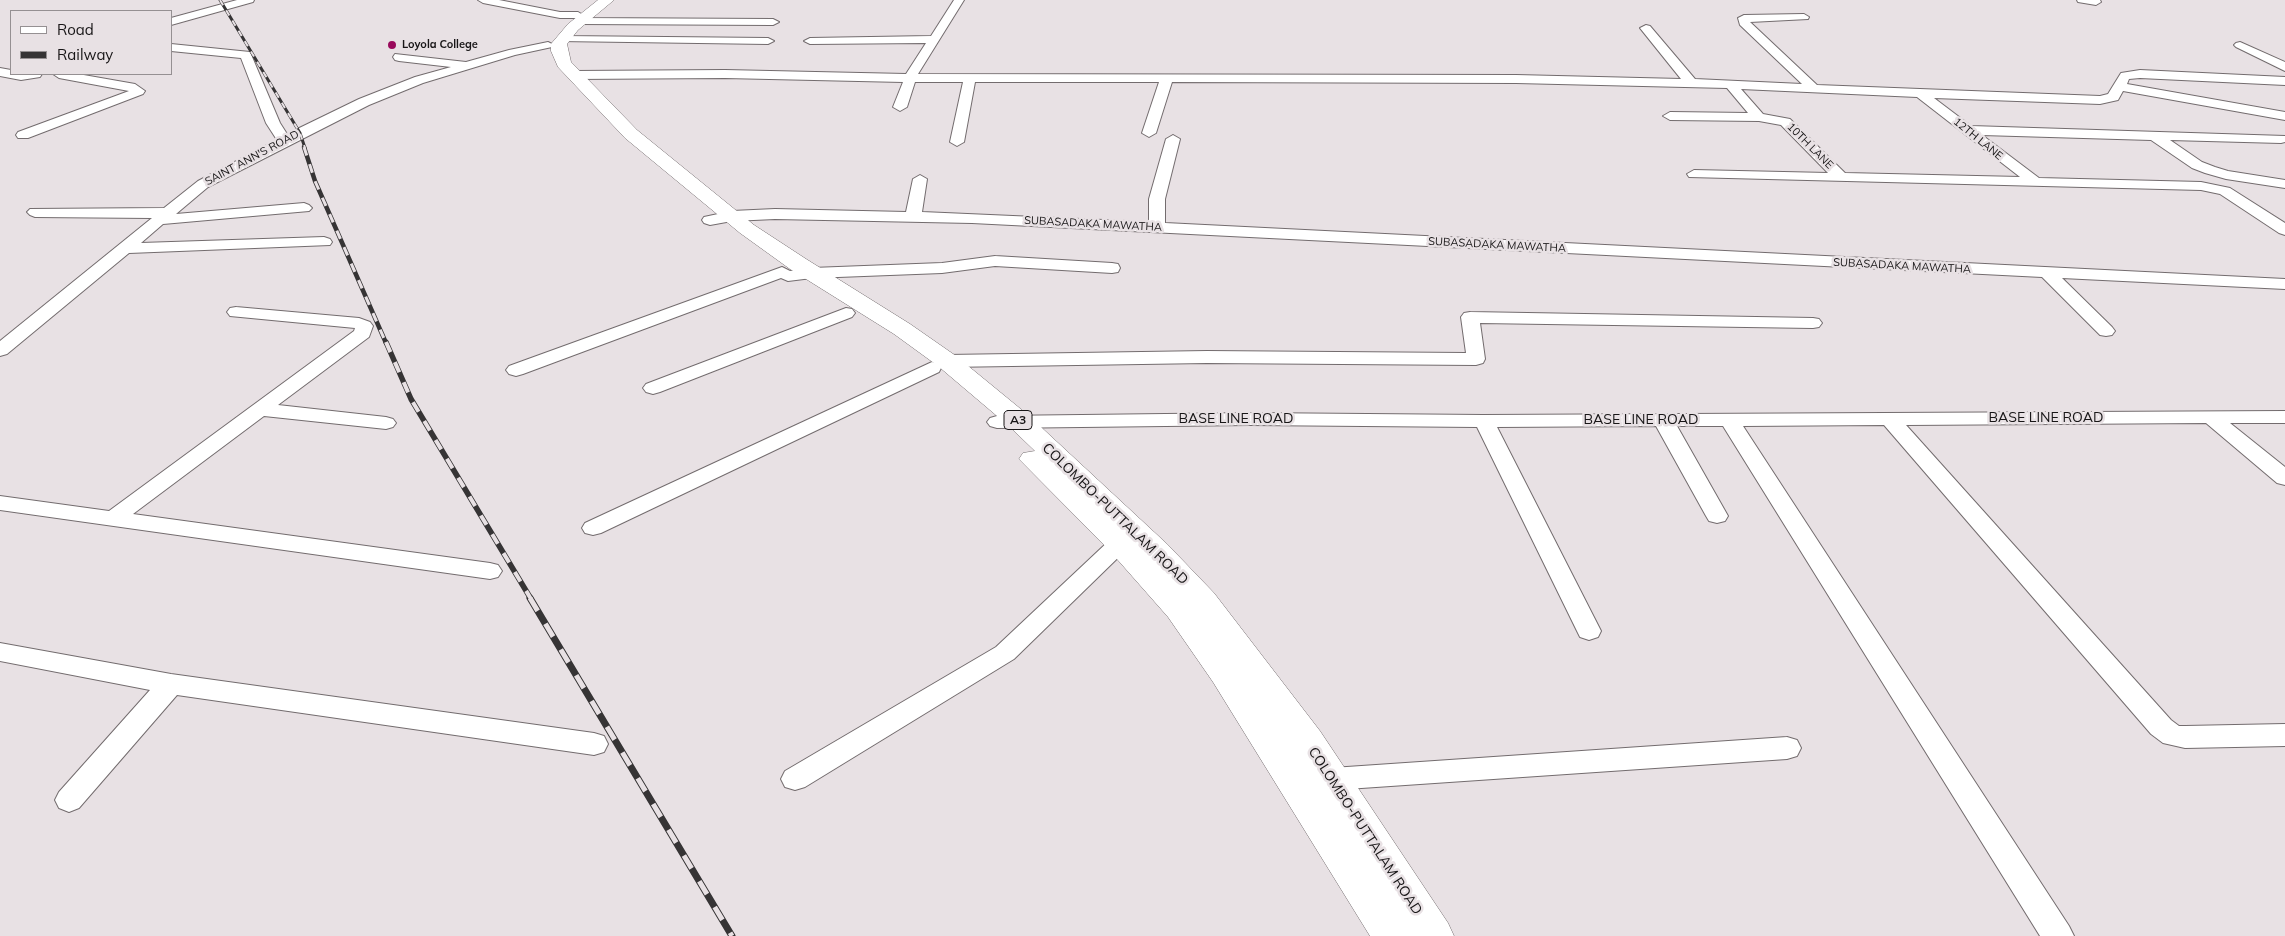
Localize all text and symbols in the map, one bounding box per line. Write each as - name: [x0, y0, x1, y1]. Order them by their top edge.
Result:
- legend: [10, 10, 172, 75]
- text: Road: [57, 20, 94, 39]
- place label: Loyola College: [402, 38, 478, 52]
- marker: Loyola College: [386, 39, 398, 51]
- text: Railway: [57, 45, 113, 64]
- street label: 12TH LANE: [1951, 115, 2005, 163]
- street label: 10TH LANE: [1784, 120, 1836, 172]
- street label: SAINT ANN'S ROAD: [203, 128, 301, 188]
- street label: SUBASADAKA MAWATHA: [1024, 214, 1162, 234]
- street label: SUBASADAKA MAWATHA: [1428, 235, 1566, 255]
- street label: SUBASADAKA MAWATHA: [1833, 256, 1971, 276]
- road number: A3: [1004, 410, 1032, 430]
- street label: BASE LINE ROAD: [1989, 410, 2103, 426]
- street label: BASE LINE ROAD: [1179, 411, 1293, 427]
- street label: BASE LINE ROAD: [1584, 412, 1698, 428]
- street label: COLOMBO-PUTTALAM ROAD: [1039, 440, 1191, 588]
- street label: COLOMBO-PUTTALAM ROAD: [1305, 744, 1425, 918]

